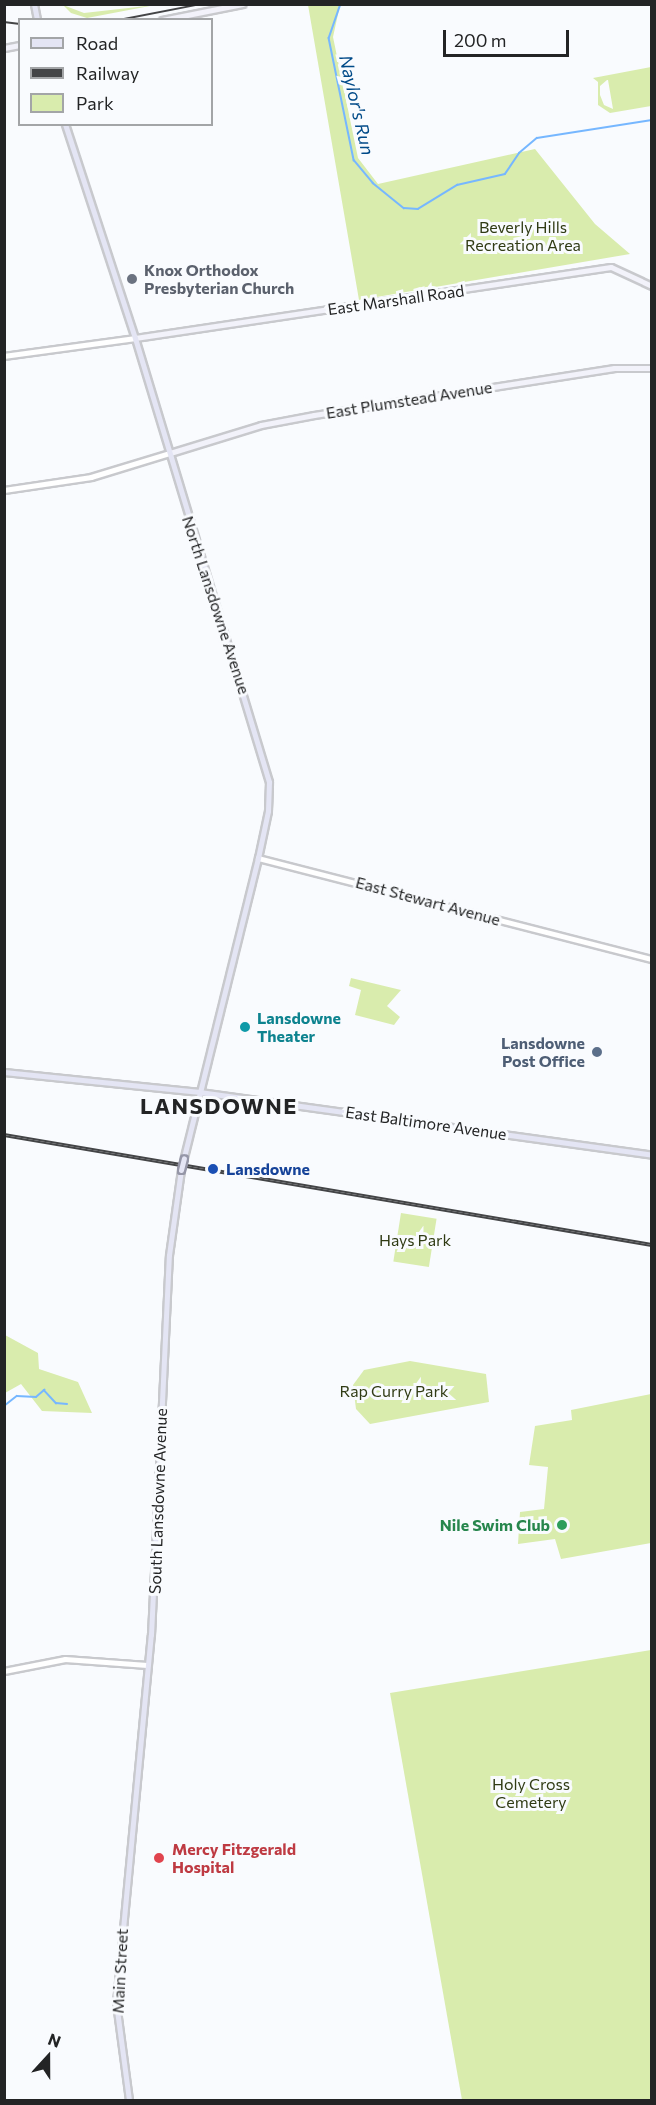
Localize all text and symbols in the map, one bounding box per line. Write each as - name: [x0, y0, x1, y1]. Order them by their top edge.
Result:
- legend: [18, 18, 213, 126]
- scale bar: [446, 18, 572, 56]
- text: 200 m: [454, 29, 507, 51]
- text: Road: [76, 32, 118, 54]
- water label: Naylor's Run: [335, 53, 379, 157]
- text: Railway: [76, 62, 139, 84]
- text: Park: [76, 92, 114, 114]
- park label: Beverly Hills Recreation Area: [465, 217, 581, 255]
- place label: Knox Orthodox Presbyterian Church: [144, 260, 294, 298]
- marker: Knox Orthodox Presbyterian Church: [125, 272, 139, 286]
- street label: East Marshall Road: [326, 281, 466, 319]
- street label: East Plumstead Avenue: [325, 377, 493, 423]
- street label: North Lansdowne Avenue: [178, 514, 254, 696]
- street label: East Stewart Avenue: [354, 872, 502, 930]
- place label: Lansdowne Theater: [257, 1008, 341, 1046]
- marker: Lansdowne Theater: [238, 1020, 252, 1034]
- place label: Lansdowne Post Office: [501, 1033, 585, 1071]
- marker: Lansdowne Post Office: [590, 1045, 604, 1059]
- district label: LANSDOWNE: [140, 1093, 298, 1119]
- street label: East Baltimore Avenue: [344, 1102, 508, 1144]
- place label: Lansdowne: [226, 1159, 310, 1179]
- marker: Lansdowne: [204, 1160, 222, 1178]
- park label: Hays Park: [379, 1230, 451, 1250]
- park label: Rap Curry Park: [339, 1381, 449, 1401]
- street label: South Lansdowne Avenue: [145, 1408, 171, 1594]
- place label: Nile Swim Club: [440, 1515, 550, 1535]
- marker: Nile Swim Club: [555, 1518, 569, 1532]
- park label: Holy Cross Cemetery: [492, 1774, 570, 1812]
- place label: Mercy Fitzgerald Hospital: [172, 1839, 296, 1877]
- marker: Mercy Fitzgerald Hospital: [150, 1849, 168, 1867]
- street label: Main Street: [108, 1928, 132, 2014]
- north arrow: [18, 2027, 78, 2087]
- text: N: [46, 2029, 64, 2051]

